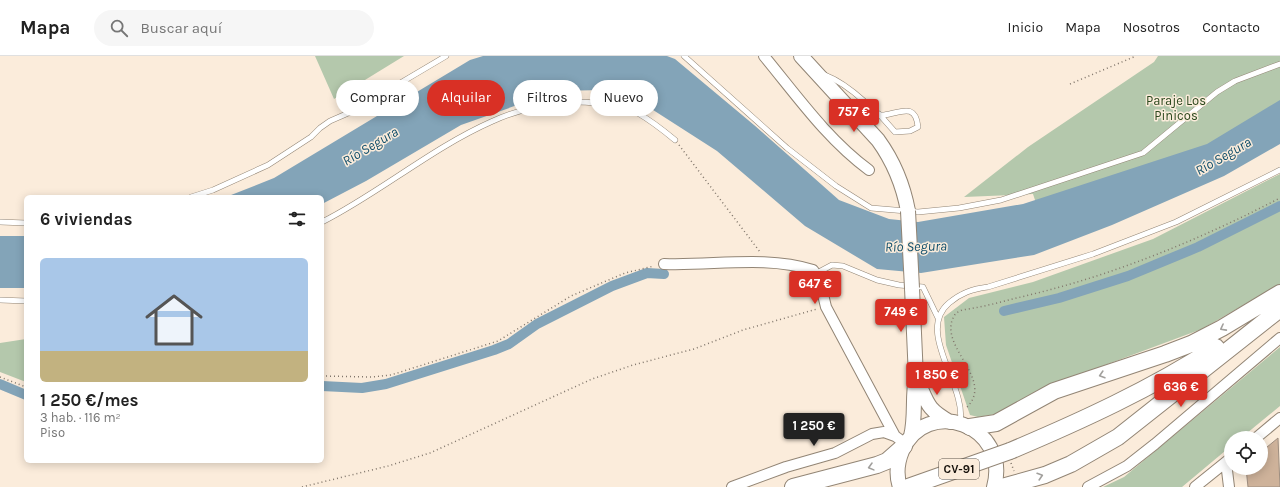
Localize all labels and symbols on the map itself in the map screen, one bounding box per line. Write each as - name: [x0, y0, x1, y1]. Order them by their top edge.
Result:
- park label: Paraje Los Pinicos: [1146, 93, 1206, 123]
- pin: 757 €: [826, 99, 882, 133]
- water label: Río Segura: [339, 123, 401, 170]
- water label: Río Segura: [1192, 134, 1254, 179]
- water label: Río Segura: [885, 237, 947, 256]
- pin: 647 €: [787, 271, 843, 305]
- pin: 749 €: [873, 299, 929, 333]
- one-way arrow: [1220, 323, 1227, 330]
- pin: 1 850 €: [900, 362, 974, 396]
- one-way arrow: [1099, 370, 1106, 379]
- pin: 636 €: [1153, 374, 1209, 408]
- pin: 1 250 €: [777, 413, 851, 447]
- road number: CV-91: [939, 459, 979, 479]
- one-way arrow: [868, 462, 875, 470]
- one-way arrow: [1036, 472, 1043, 481]

